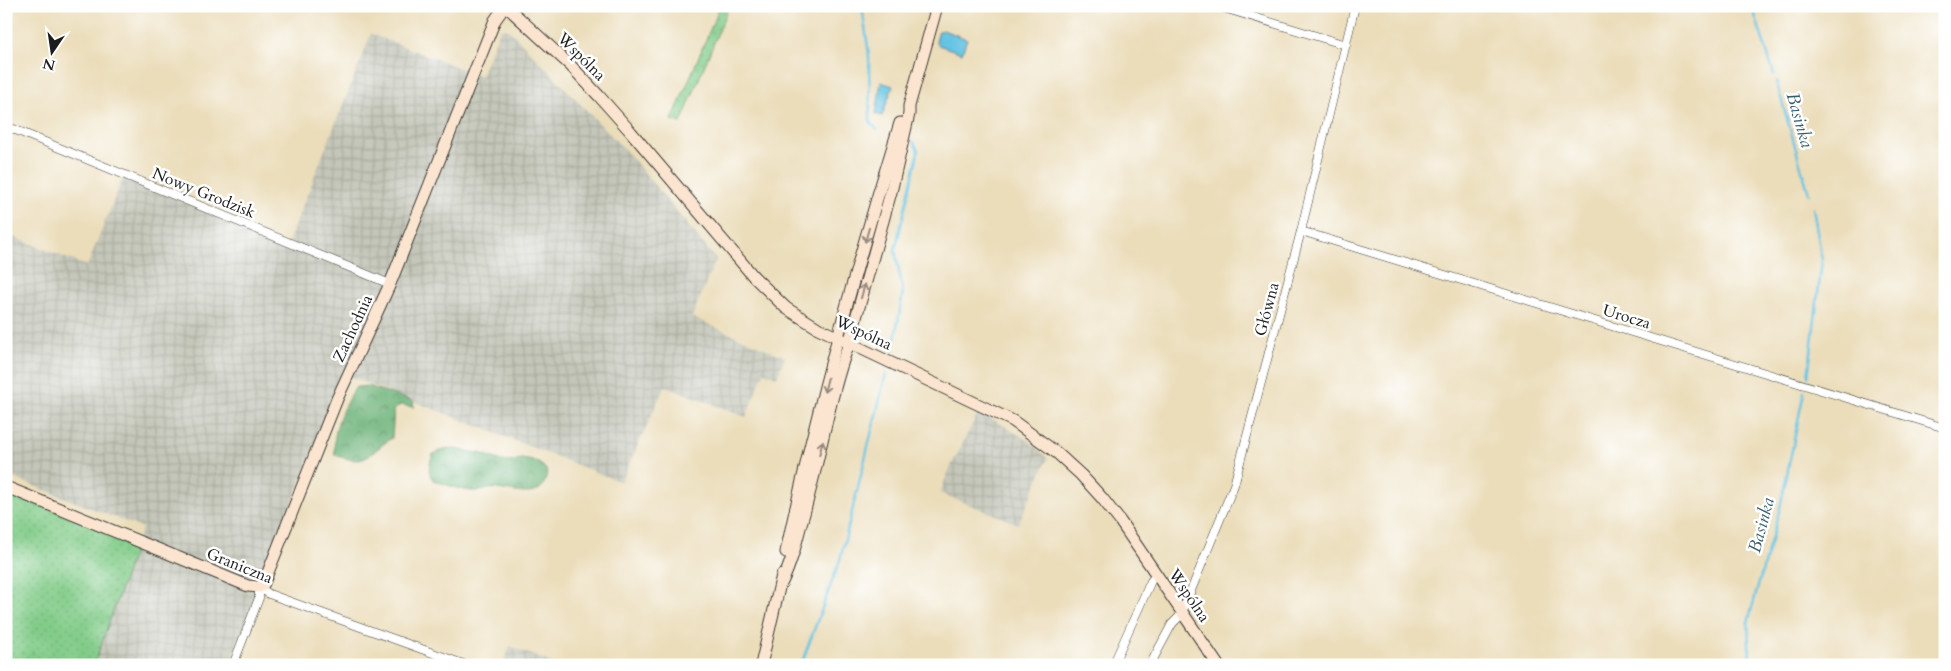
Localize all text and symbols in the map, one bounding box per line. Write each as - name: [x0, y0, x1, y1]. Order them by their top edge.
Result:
- street label: Wspólna: [552, 27, 610, 86]
- north arrow: [28, 28, 78, 78]
- text: N: [41, 54, 57, 75]
- water label: Basinka: [1780, 90, 1819, 151]
- street label: Nowy Grodzisk: [149, 162, 259, 224]
- one-way arrow: [862, 226, 871, 242]
- street label: Główna: [1249, 280, 1285, 338]
- one-way arrow: [859, 284, 869, 300]
- street label: Zachodnia: [328, 291, 378, 366]
- street label: Urocza: [1600, 299, 1653, 335]
- street label: Wspólna: [831, 310, 896, 356]
- one-way arrow: [821, 376, 830, 392]
- one-way arrow: [817, 441, 826, 457]
- water label: Basinka: [1742, 495, 1781, 556]
- street label: Graniczna: [203, 543, 276, 589]
- street label: Wspólna: [1163, 564, 1215, 627]

